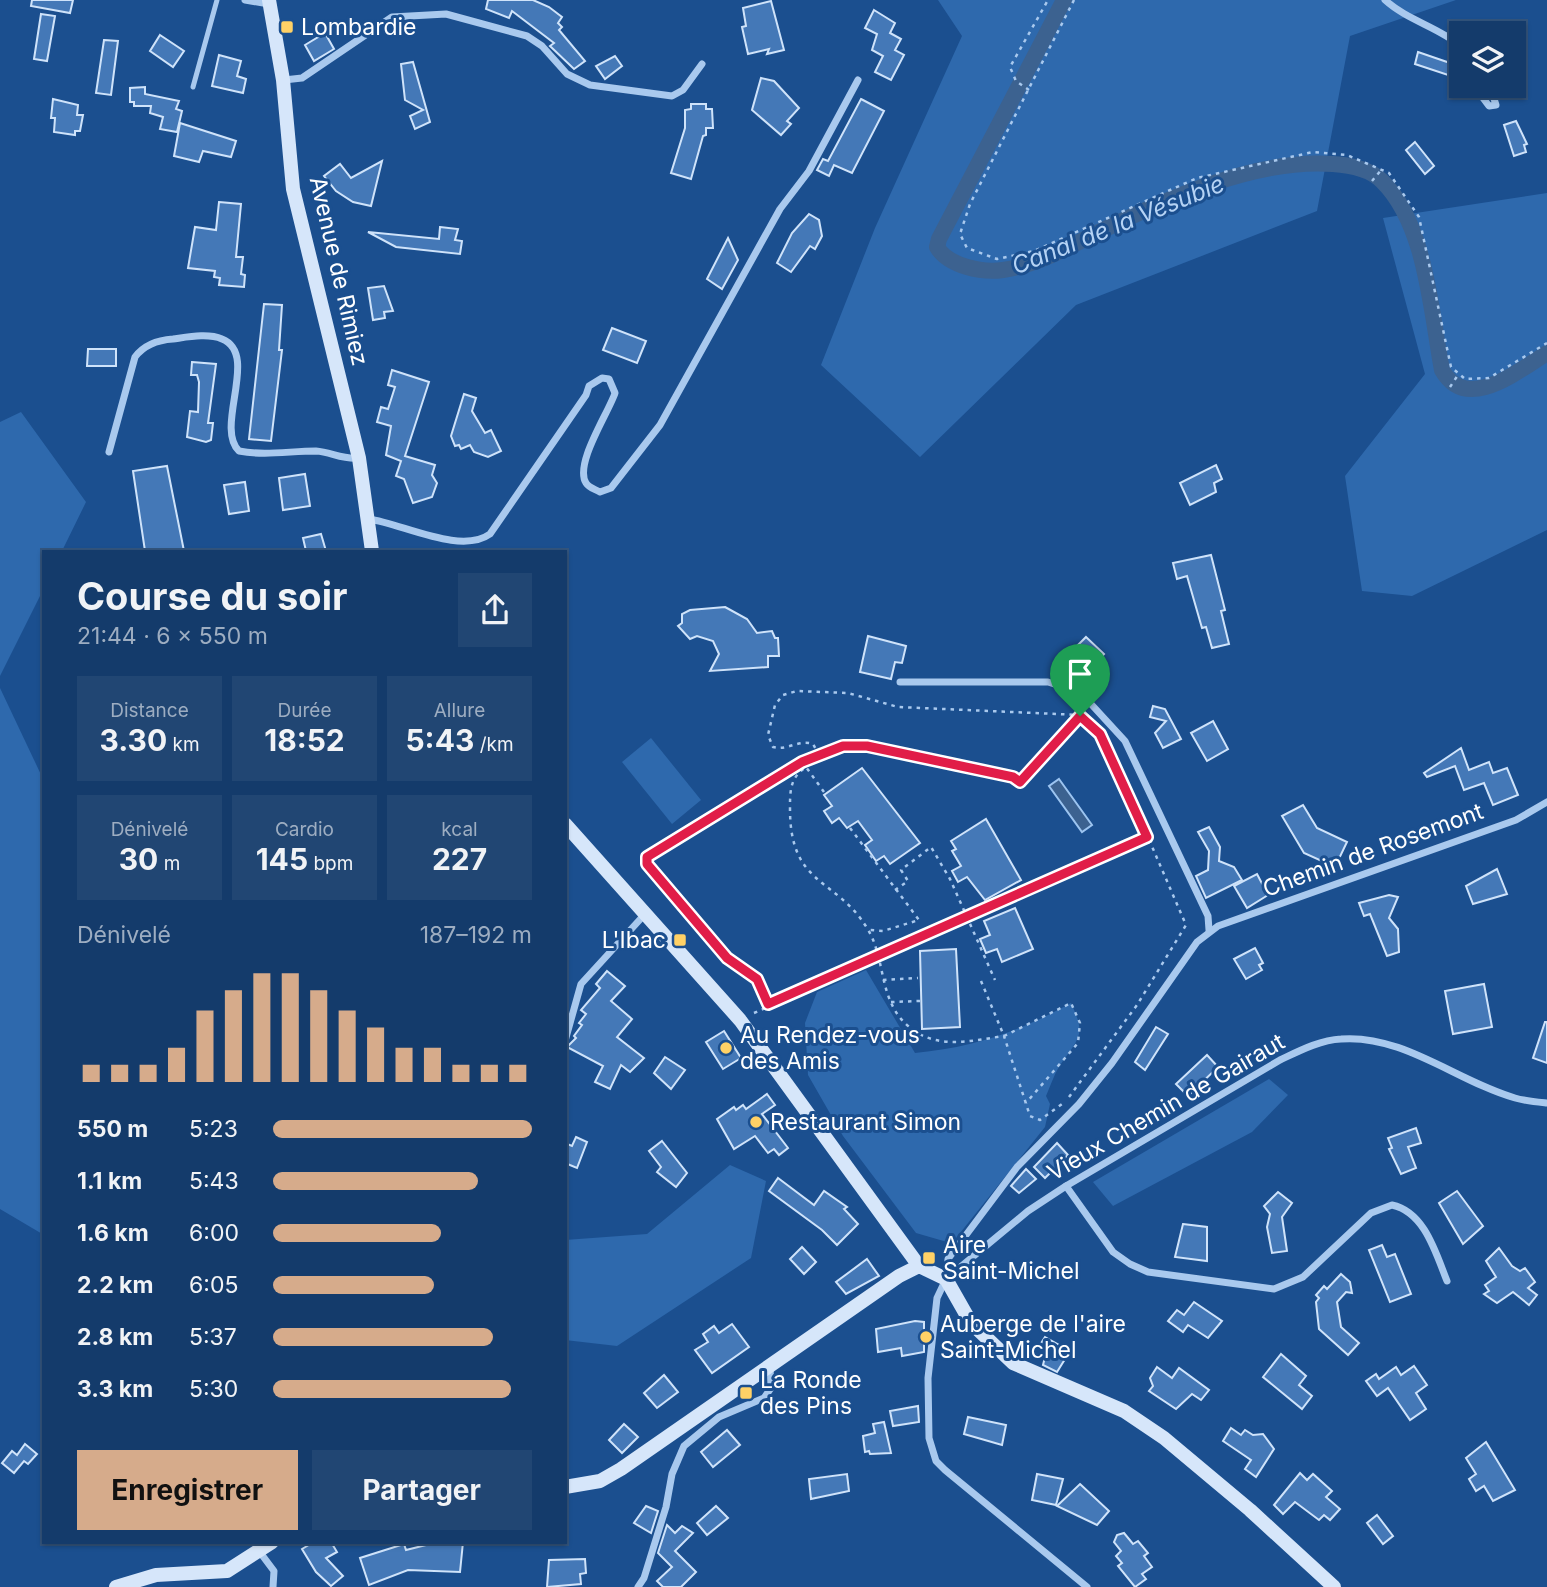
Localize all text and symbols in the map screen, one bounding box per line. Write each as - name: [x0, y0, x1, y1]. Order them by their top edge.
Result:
- place label: Lombardie: [301, 13, 417, 41]
- marker: Lombardie: [279, 19, 295, 35]
- map controls: [1449, 21, 1526, 98]
- button: layers: [1449, 21, 1526, 98]
- water label: Canal de la Vésubie: [1007, 169, 1228, 280]
- street label: Avenue de Rimiez: [304, 174, 374, 368]
- text: Course du soir: [77, 573, 347, 619]
- button: share: [458, 573, 532, 647]
- text: 21:44 · 6 × 550 m: [77, 622, 268, 650]
- pin: [1050, 644, 1110, 716]
- icon: arrive: [1061, 655, 1099, 693]
- text: Distance: [110, 699, 189, 722]
- text: Durée: [278, 699, 331, 722]
- text: Allure: [434, 699, 485, 722]
- text: 3.30: [99, 722, 167, 758]
- text: 18:52: [264, 722, 345, 758]
- text: 5:43: [405, 722, 474, 758]
- text: km: [167, 733, 200, 756]
- text: /km: [474, 733, 514, 756]
- street label: Chemin de Rosemont: [1259, 797, 1487, 903]
- text: Dénivelé: [111, 818, 188, 841]
- text: Cardio: [275, 818, 334, 841]
- text: kcal: [441, 818, 478, 841]
- text: 30: [119, 841, 158, 877]
- text: 145: [256, 841, 308, 877]
- text: 227: [432, 841, 487, 877]
- text: m: [158, 852, 180, 875]
- text: bpm: [308, 852, 353, 875]
- text: Dénivelé: [77, 921, 171, 949]
- text: 187–192 m: [420, 921, 532, 949]
- place label: L'Ibac: [602, 926, 666, 954]
- marker: L'Ibac: [672, 932, 688, 948]
- place label: Au Rendez-vous des Amis: [740, 1021, 920, 1075]
- street label: Vieux Chemin de Gairaut: [1042, 1027, 1290, 1186]
- marker: Au Rendez-vous des Amis: [718, 1040, 734, 1056]
- place label: Restaurant Simon: [770, 1108, 961, 1136]
- marker: Restaurant Simon: [748, 1114, 764, 1130]
- text: 550 m: [77, 1115, 148, 1143]
- text: 5:23: [189, 1115, 238, 1143]
- text: 1.1 km: [77, 1167, 142, 1195]
- text: 5:43: [189, 1167, 239, 1195]
- text: 1.6 km: [77, 1219, 149, 1247]
- text: 6:00: [189, 1219, 239, 1247]
- place label: Aire Saint-Michel: [943, 1231, 1080, 1285]
- marker: Aire Saint-Michel: [921, 1250, 937, 1266]
- text: 2.2 km: [77, 1271, 153, 1299]
- text: 6:05: [189, 1271, 238, 1299]
- place label: Auberge de l'aire Saint-Michel: [940, 1310, 1126, 1364]
- text: 2.8 km: [77, 1323, 153, 1351]
- text: 5:37: [189, 1323, 237, 1351]
- marker: Auberge de l'aire Saint-Michel: [918, 1329, 934, 1345]
- place label: La Ronde des Pins: [760, 1366, 862, 1420]
- text: 3.3 km: [77, 1375, 153, 1403]
- text: 5:30: [189, 1375, 238, 1403]
- marker: La Ronde des Pins: [738, 1385, 754, 1401]
- button: Enregistrer: [77, 1450, 298, 1530]
- button: Partager: [312, 1450, 532, 1530]

